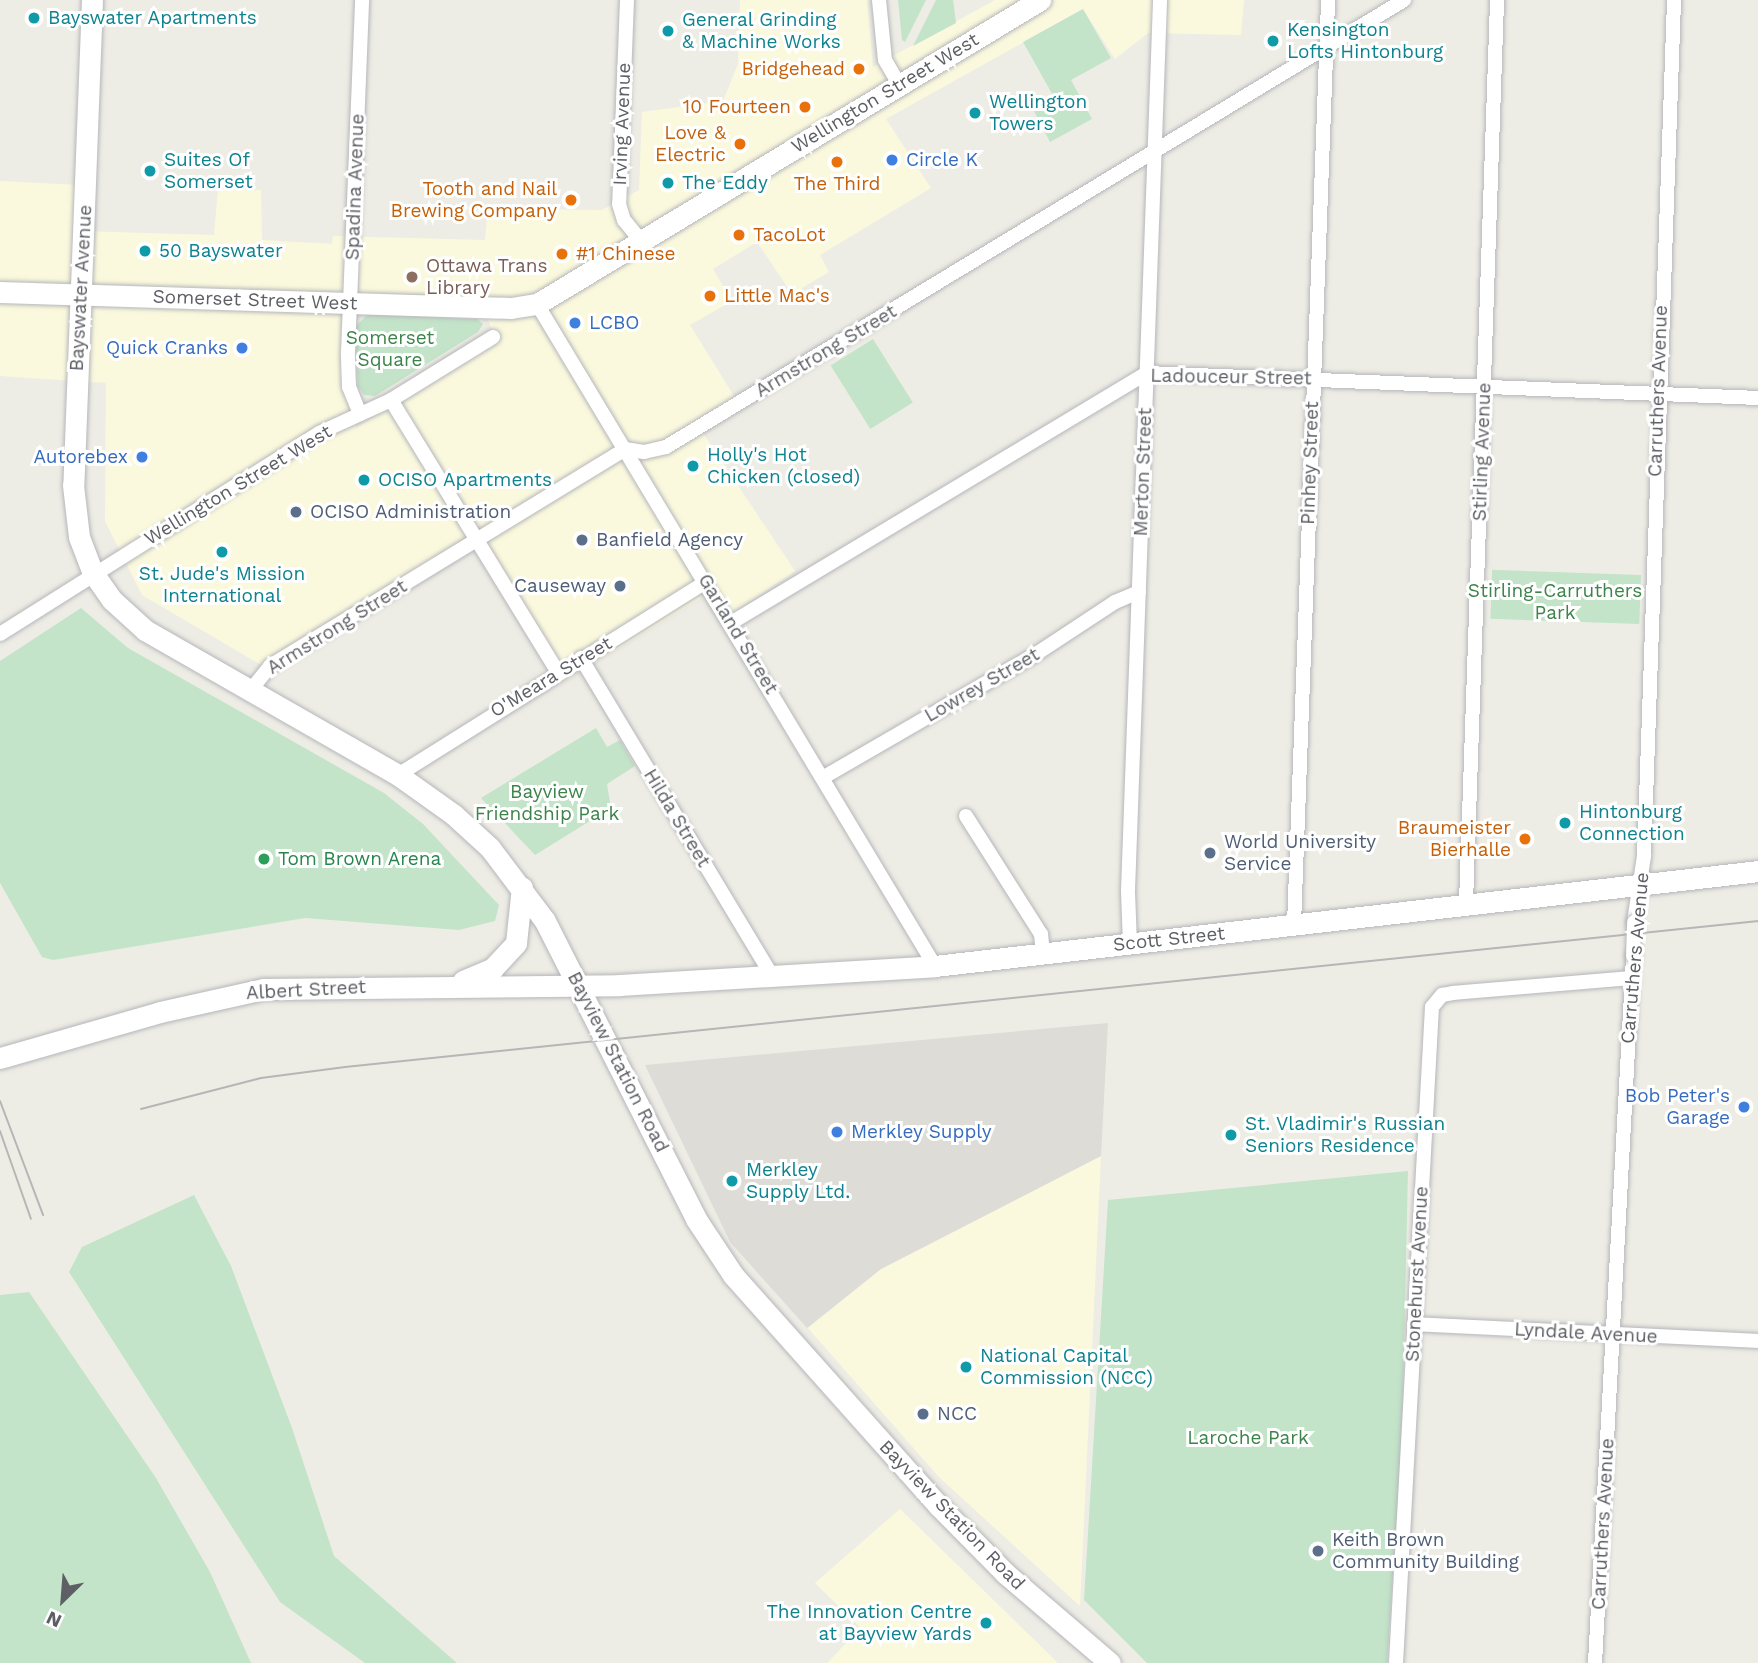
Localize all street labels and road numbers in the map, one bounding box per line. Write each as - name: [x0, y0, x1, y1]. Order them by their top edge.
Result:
- street label: Wellington Street West: [787, 28, 983, 158]
- street label: Irving Avenue: [608, 62, 636, 186]
- street label: Spadina Avenue: [341, 113, 369, 261]
- street label: Bayswater Avenue: [65, 204, 97, 372]
- street label: Somerset Street West: [152, 285, 358, 315]
- street label: Armstrong Street: [751, 300, 901, 402]
- street label: Carruthers Avenue: [1644, 304, 1672, 478]
- street label: Ladouceur Street: [1150, 364, 1312, 390]
- street label: Stirling Avenue: [1468, 382, 1496, 522]
- street label: Pinhey Street: [1296, 401, 1324, 525]
- street label: Merton Street: [1129, 407, 1157, 537]
- street label: Wellington Street West: [140, 420, 336, 550]
- street label: Garland Street: [693, 570, 783, 698]
- street label: Armstrong Street: [263, 575, 411, 679]
- street label: O'Meara Street: [486, 632, 616, 722]
- street label: Lowrey Street: [920, 643, 1044, 727]
- street label: Hilda Street: [639, 764, 715, 872]
- street label: Carruthers Avenue: [1616, 871, 1654, 1045]
- street label: Scott Street: [1112, 922, 1226, 956]
- street label: Bayview Station Road: [562, 968, 674, 1156]
- street label: Albert Street: [245, 975, 367, 1005]
- street label: Stonehurst Avenue: [1401, 1185, 1433, 1363]
- street label: Lyndale Avenue: [1513, 1318, 1659, 1348]
- street label: Bayview Station Road: [874, 1435, 1030, 1595]
- street label: Carruthers Avenue: [1587, 1437, 1619, 1611]

